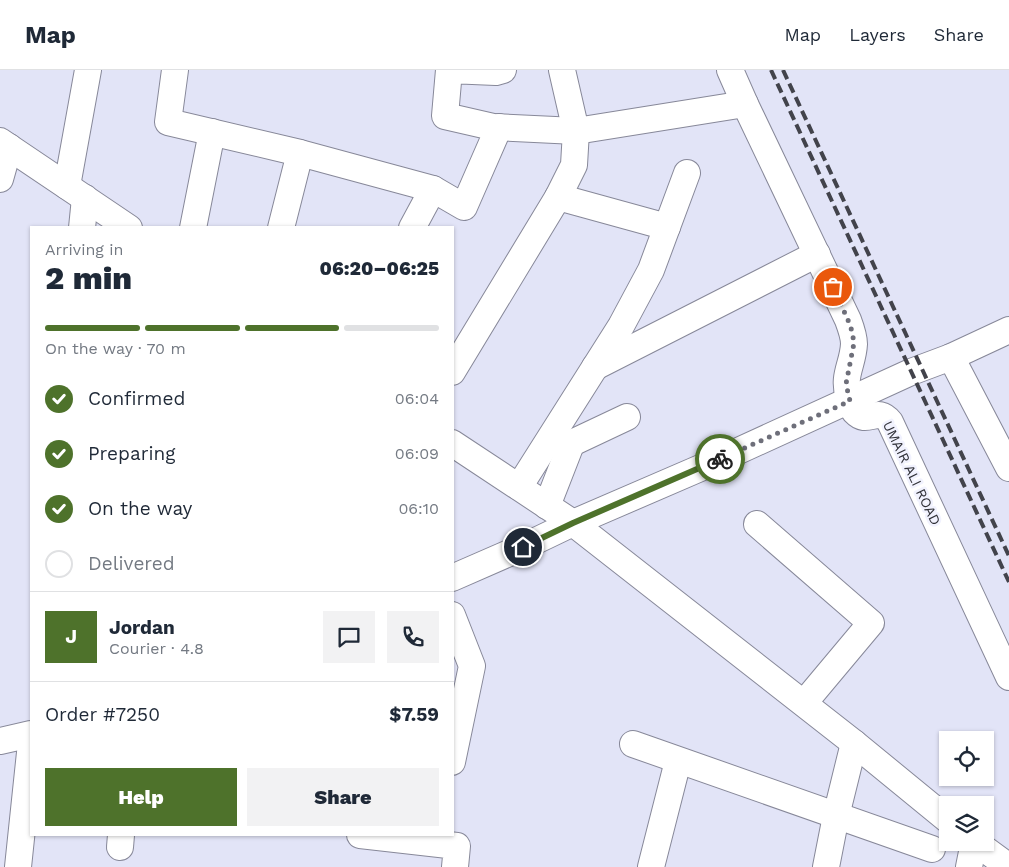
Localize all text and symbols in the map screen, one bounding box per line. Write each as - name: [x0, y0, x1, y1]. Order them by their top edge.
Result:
- text: Map: [25, 21, 76, 49]
- text: Map: [784, 24, 821, 45]
- text: Layers: [849, 24, 906, 45]
- text: Share: [934, 24, 984, 45]
- text: Arriving in: [45, 240, 123, 259]
- text: 06:20–06:25: [320, 257, 439, 280]
- text: 2 min: [45, 259, 132, 297]
- pin: [812, 266, 854, 308]
- icon: bag: [819, 273, 847, 301]
- text: On the way · 70 m: [45, 339, 186, 358]
- icon: check: [45, 385, 73, 413]
- text: Confirmed: [88, 387, 185, 410]
- text: 06:04: [395, 389, 439, 408]
- street label: UMAIR ALI ROAD: [880, 418, 944, 528]
- courier: [695, 434, 745, 484]
- icon: check: [45, 440, 73, 468]
- text: Preparing: [88, 442, 175, 465]
- text: 06:09: [395, 444, 439, 463]
- icon: bike: [706, 445, 734, 473]
- icon: check: [45, 495, 73, 523]
- text: On the way: [88, 497, 192, 520]
- text: 06:10: [398, 499, 439, 518]
- pin: [502, 526, 544, 568]
- icon: home: [509, 533, 537, 561]
- text: Delivered: [88, 552, 175, 575]
- button: chat: [323, 611, 375, 663]
- button: phone: [387, 611, 439, 663]
- text: Jordan: [109, 616, 175, 639]
- text: J: [65, 625, 77, 648]
- text: Courier · 4.8: [109, 639, 204, 658]
- text: Order #7250: [45, 703, 160, 726]
- text: $7.59: [389, 703, 439, 726]
- map controls: [939, 731, 994, 851]
- button: locate: [939, 731, 994, 786]
- button: Help: [45, 768, 237, 826]
- button: Share: [247, 768, 439, 826]
- button: layers: [939, 796, 994, 851]

